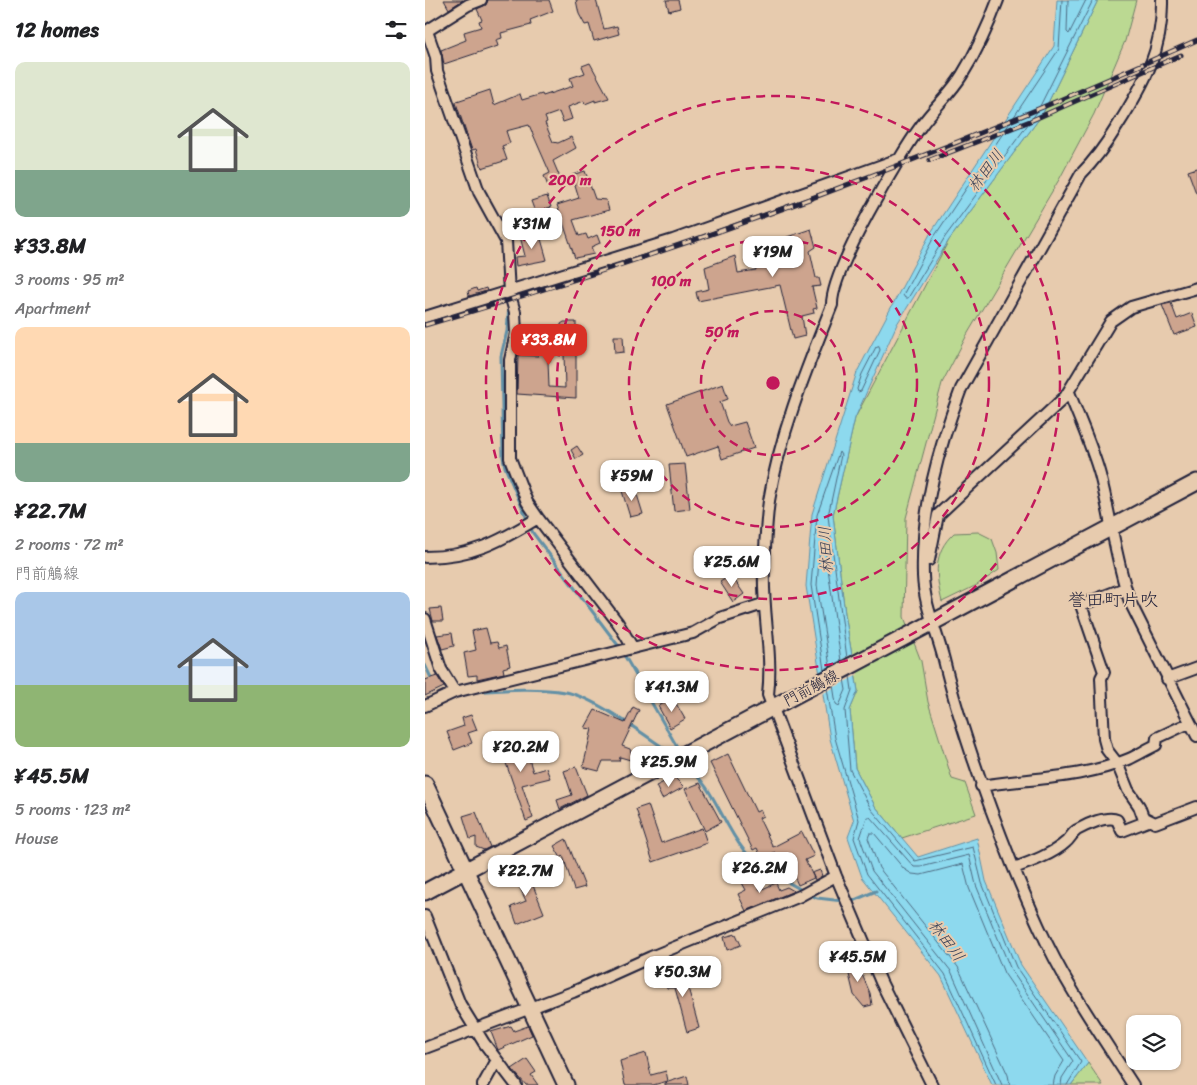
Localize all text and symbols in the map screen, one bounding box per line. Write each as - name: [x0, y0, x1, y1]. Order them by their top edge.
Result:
- text: 12 homes: [15, 11, 99, 49]
- icon: filters: [382, 16, 410, 44]
- icon: home: [168, 95, 258, 185]
- water label: 林田川: [959, 142, 1011, 198]
- text: 200 m: [547, 167, 592, 193]
- pin: ¥31M: [502, 208, 562, 250]
- text: ¥31M: [513, 209, 551, 238]
- text: 150 m: [600, 218, 641, 244]
- text: ¥33.8M: [15, 227, 86, 265]
- pin: ¥19M: [743, 236, 803, 278]
- text: ¥19M: [754, 237, 792, 266]
- text: 3 rooms · 95 m²: [15, 265, 125, 294]
- text: 100 m: [651, 268, 692, 294]
- text: Apartment: [15, 294, 91, 323]
- text: 50 m: [705, 319, 740, 345]
- pin: ¥33.8M: [508, 324, 590, 366]
- text: ¥33.8M: [522, 325, 576, 354]
- icon: home: [168, 360, 258, 450]
- centre of rings: [764, 374, 782, 392]
- pin: ¥59M: [602, 460, 662, 502]
- text: ¥59M: [611, 461, 653, 490]
- text: ¥22.7M: [15, 492, 86, 530]
- water label: 林田川: [810, 525, 841, 575]
- text: 2 rooms · 72 m²: [15, 530, 124, 559]
- pin: ¥25.6M: [691, 546, 773, 588]
- text: ¥25.6M: [705, 547, 759, 576]
- text: 門前鵤線: [15, 559, 79, 588]
- district label: 誉田町片吹: [1068, 584, 1158, 616]
- icon: home: [168, 625, 258, 715]
- street label: 門前鵤線: [778, 662, 844, 714]
- pin: ¥41.3M: [631, 670, 713, 713]
- text: ¥41.3M: [646, 672, 698, 701]
- pin: ¥20.2M: [480, 730, 562, 773]
- text: ¥20.2M: [493, 732, 549, 761]
- pin: ¥25.9M: [628, 746, 710, 788]
- text: ¥25.9M: [641, 747, 697, 776]
- text: ¥45.5M: [15, 757, 89, 795]
- text: 5 rooms · 123 m²: [15, 795, 131, 824]
- text: House: [15, 824, 58, 853]
- pin: ¥26.2M: [719, 852, 801, 894]
- text: ¥26.2M: [733, 853, 787, 882]
- pin: ¥22.7M: [485, 854, 567, 897]
- text: ¥22.7M: [499, 856, 553, 885]
- water label: 林田川: [921, 912, 973, 968]
- pin: ¥45.5M: [817, 940, 899, 983]
- text: ¥45.5M: [830, 942, 886, 971]
- pin: ¥50.3M: [642, 956, 724, 998]
- text: ¥50.3M: [655, 957, 711, 986]
- map controls: [1126, 1015, 1181, 1070]
- button: layers: [1126, 1015, 1181, 1070]

